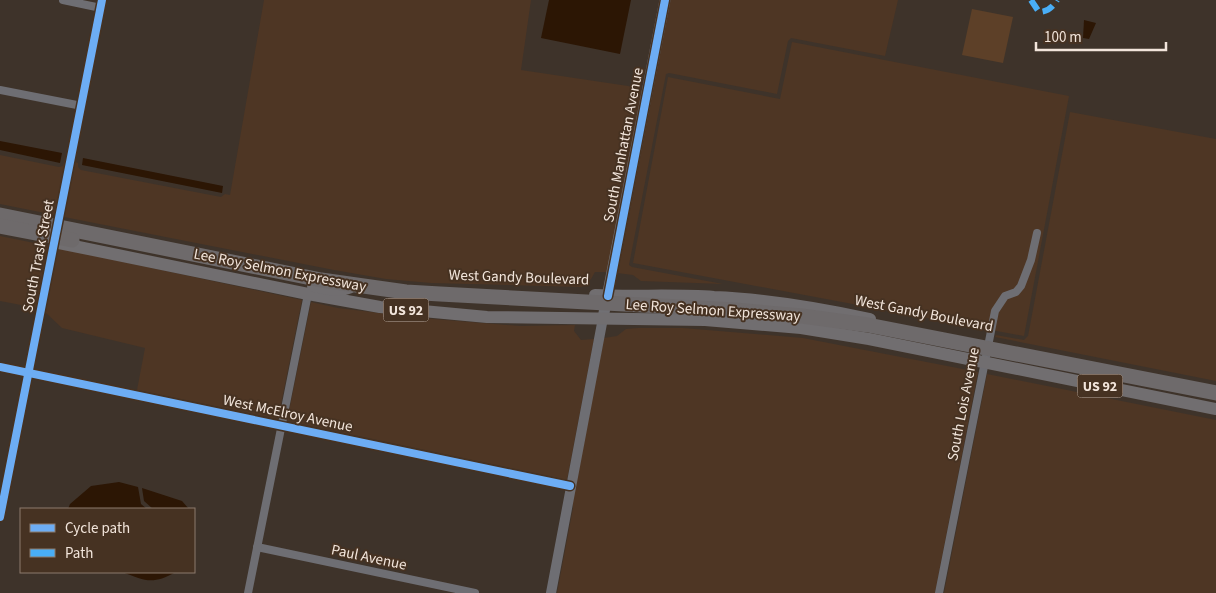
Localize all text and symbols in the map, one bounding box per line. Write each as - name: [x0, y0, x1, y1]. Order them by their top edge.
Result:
- scale bar: [1036, 20, 1166, 52]
- text: 100 m: [1044, 27, 1082, 48]
- street label: South Manhattan Avenue: [598, 66, 649, 224]
- street label: South Trask Street: [17, 198, 60, 314]
- street label: Lee Roy Selmon Expressway: [192, 243, 368, 298]
- street label: West Gandy Boulevard: [448, 265, 590, 290]
- street label: West Gandy Boulevard: [853, 290, 995, 337]
- street label: Lee Roy Selmon Expressway: [625, 294, 801, 327]
- road number: US 92: [384, 298, 428, 322]
- street label: South Lois Avenue: [942, 346, 985, 463]
- road number: US 92: [1078, 374, 1122, 398]
- street label: West McElroy Avenue: [221, 389, 355, 437]
- legend: [20, 508, 195, 573]
- text: Cycle path: [65, 518, 130, 539]
- street label: Paul Avenue: [329, 539, 409, 576]
- text: Path: [65, 543, 93, 564]

